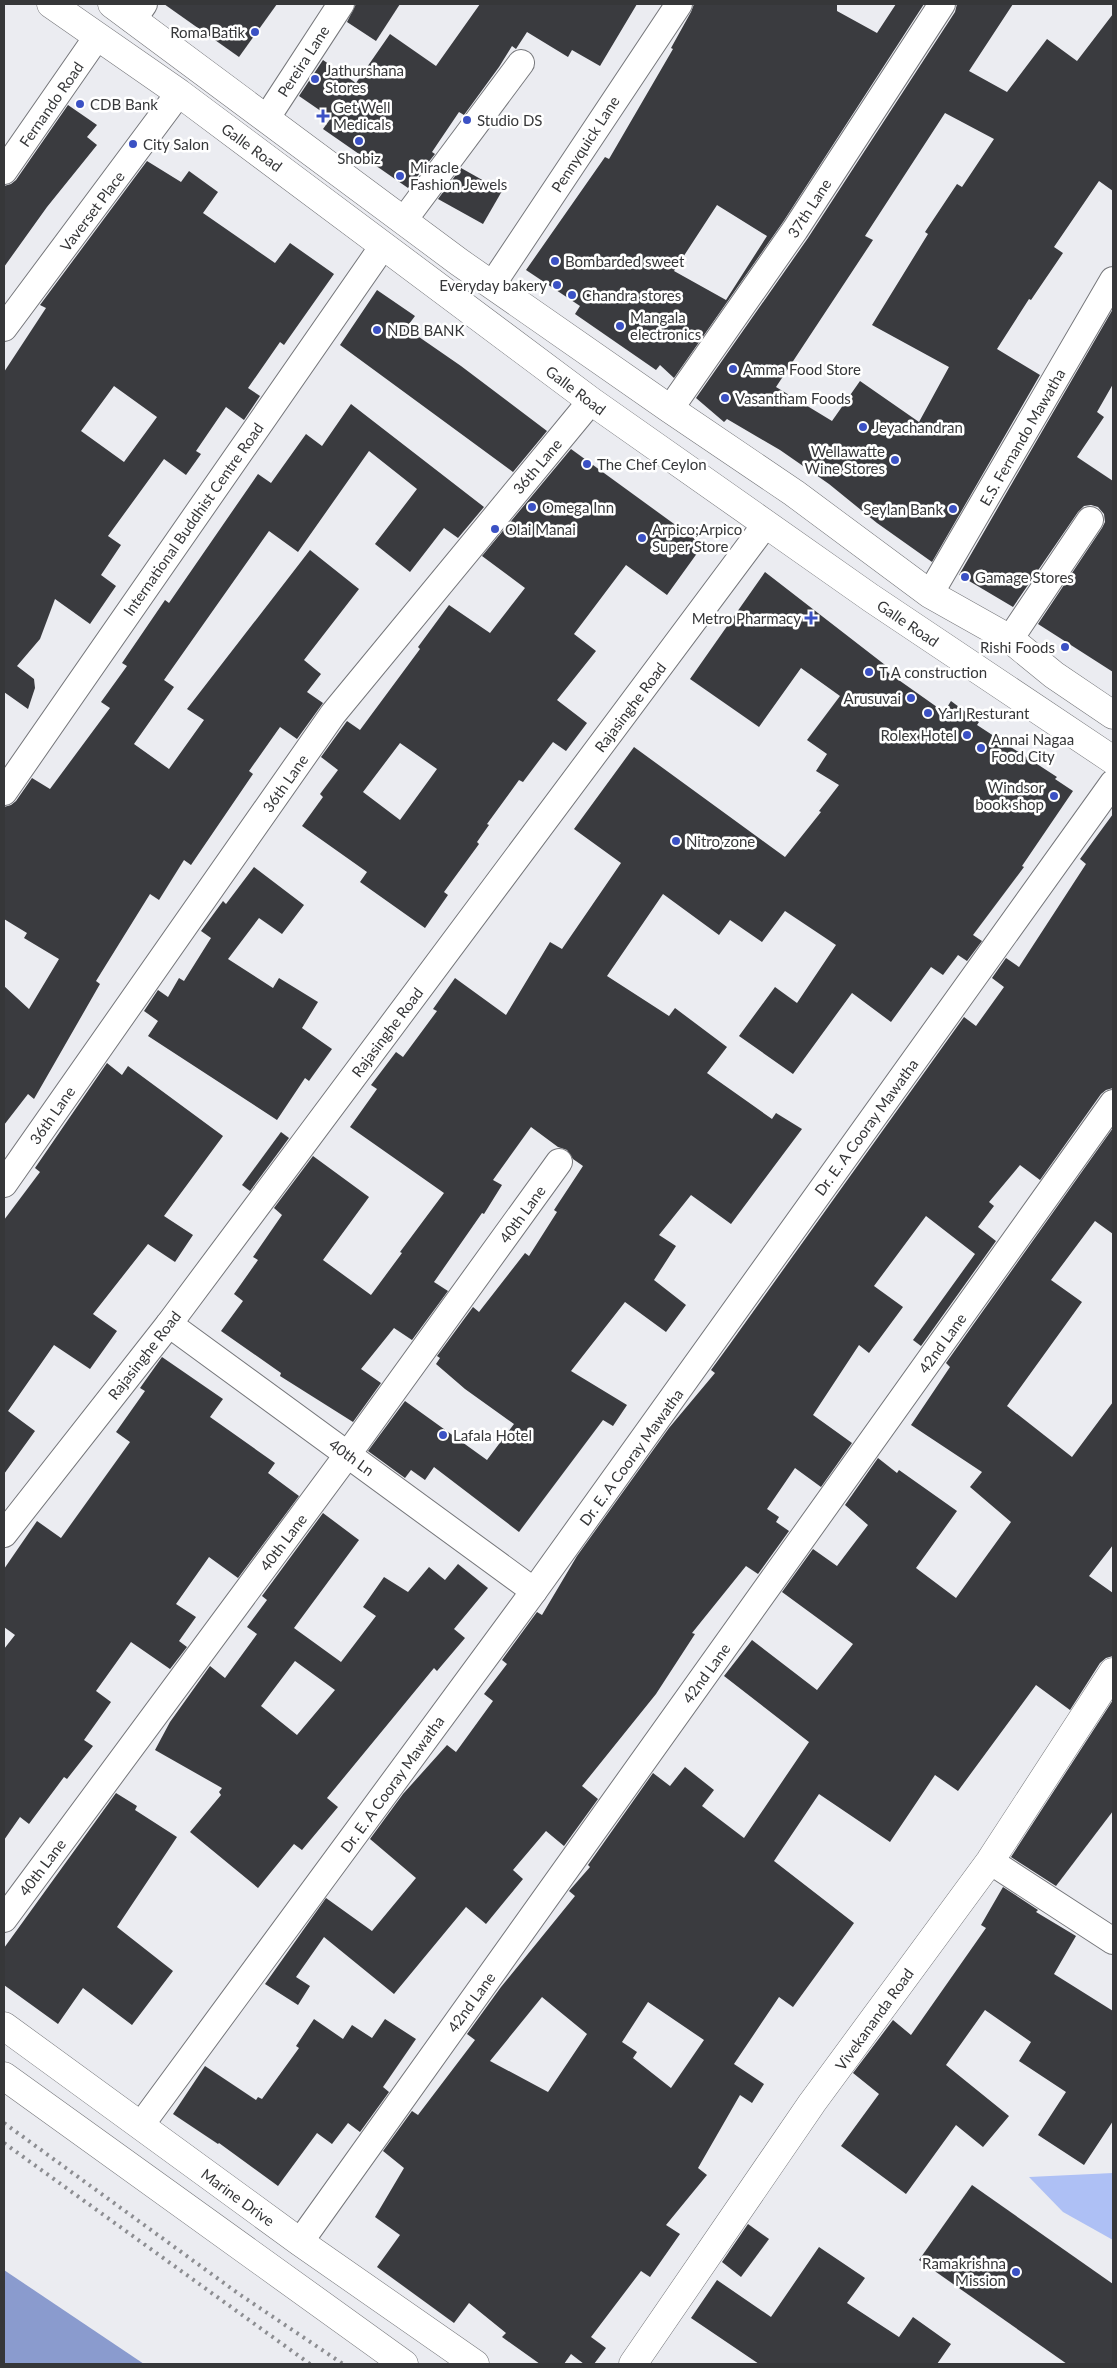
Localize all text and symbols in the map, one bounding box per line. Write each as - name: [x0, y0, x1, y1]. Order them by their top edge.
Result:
- street label: Pereira Lane: [273, 22, 333, 100]
- place label: Roma Batik: [170, 23, 245, 41]
- marker: Roma Batik: [249, 26, 261, 38]
- street label: Fernando Road: [15, 58, 87, 150]
- place label: Jathurshana Stores: [325, 61, 404, 96]
- marker: Jathurshana Stores: [309, 73, 321, 85]
- street label: Pennyquick Lane: [547, 92, 623, 195]
- place label: CDB Bank: [90, 95, 158, 113]
- marker: CDB Bank: [74, 98, 86, 110]
- place label: Get Well Medicals: [333, 98, 391, 133]
- marker: Get Well Medicals: [317, 110, 329, 122]
- place label: Studio DS: [477, 111, 542, 129]
- marker: Studio DS: [461, 114, 473, 126]
- street label: Galle Road: [218, 119, 286, 175]
- place label: City Salon: [143, 135, 209, 153]
- marker: Shobiz: [353, 135, 365, 147]
- marker: City Salon: [127, 138, 139, 150]
- place label: Shobiz: [337, 149, 381, 167]
- place label: Miracle Fashion Jewels: [410, 158, 507, 193]
- street label: Vaverset Place: [56, 167, 128, 255]
- marker: Miracle Fashion Jewels: [394, 170, 406, 182]
- street label: 37th Lane: [783, 175, 835, 241]
- place label: Bombarded sweet: [565, 252, 685, 270]
- marker: Bombarded sweet: [549, 255, 561, 267]
- place label: Everyday bakery: [439, 276, 547, 294]
- marker: Everyday bakery: [551, 279, 563, 291]
- place label: Chandra stores: [582, 286, 681, 304]
- marker: Chandra stores: [566, 289, 578, 301]
- place label: Mangala electronics: [630, 308, 701, 343]
- marker: Mangala electronics: [614, 320, 626, 332]
- place label: NDB BANK: [387, 321, 465, 339]
- marker: NDB BANK: [371, 324, 383, 336]
- place label: Amma Food Store: [743, 360, 861, 378]
- street label: Galle Road: [542, 362, 610, 418]
- marker: Amma Food Store: [727, 363, 739, 375]
- street label: E.S. Fernando Mawatha: [975, 365, 1069, 509]
- place label: Vasantham Foods: [735, 389, 851, 407]
- marker: Vasantham Foods: [719, 392, 731, 404]
- place label: Jeyachandran: [873, 418, 963, 436]
- street label: International Buddhist Centre Road: [119, 419, 267, 619]
- marker: Jeyachandran: [857, 421, 869, 433]
- street label: 36th Lane: [509, 435, 565, 497]
- place label: Wellawatte Wine Stores: [805, 442, 885, 477]
- marker: Wellawatte Wine Stores: [889, 454, 901, 466]
- place label: The Chef Ceylon: [597, 455, 707, 473]
- marker: The Chef Ceylon: [581, 458, 593, 470]
- place label: Omega Inn: [542, 498, 614, 516]
- place label: Seylan Bank: [863, 500, 943, 518]
- marker: Omega Inn: [526, 501, 538, 513]
- marker: Seylan Bank: [947, 503, 959, 515]
- place label: Olai Manai: [505, 520, 576, 538]
- place label: Arpico;Arpico Super Store: [652, 520, 742, 555]
- marker: Olai Manai: [489, 523, 501, 535]
- marker: Arpico;Arpico Super Store: [636, 532, 648, 544]
- place label: Gamage Stores: [975, 568, 1074, 586]
- marker: Gamage Stores: [959, 571, 971, 583]
- street label: Galle Road: [874, 596, 942, 650]
- place label: Metro Pharmacy: [692, 609, 801, 627]
- marker: Metro Pharmacy: [805, 612, 817, 624]
- place label: Rishi Foods: [980, 638, 1055, 656]
- marker: Rishi Foods: [1059, 641, 1071, 653]
- street label: Rajasinghe Road: [590, 659, 670, 755]
- place label: T A construction: [879, 663, 987, 681]
- marker: T A construction: [863, 666, 875, 678]
- place label: Arusuvai: [844, 689, 901, 707]
- marker: Arusuvai: [905, 692, 917, 704]
- place label: Yarl Resturant: [938, 704, 1030, 722]
- marker: Yarl Resturant: [922, 707, 934, 719]
- place label: Rolex Hotel: [881, 726, 957, 744]
- marker: Rolex Hotel: [961, 729, 973, 741]
- place label: Annai Nagaa Food City: [991, 730, 1074, 765]
- marker: Annai Nagaa Food City: [975, 742, 987, 754]
- street label: 36th Lane: [259, 751, 311, 815]
- place label: Windsor book shop: [975, 778, 1045, 813]
- marker: Windsor book shop: [1048, 790, 1060, 802]
- place label: Nitro zone: [686, 832, 755, 850]
- marker: Nitro zone: [670, 835, 682, 847]
- street label: Rajasinghe Road: [347, 984, 427, 1080]
- street label: Dr. E. A Cooray Mawatha: [810, 1055, 922, 1199]
- street label: 36th Lane: [26, 1083, 78, 1147]
- street label: 40th Lane: [495, 1182, 549, 1246]
- street label: Rajasinghe Road: [104, 1307, 184, 1403]
- street label: 42nd Lane: [914, 1310, 970, 1376]
- street label: Dr. E. A Cooray Mawatha: [575, 1385, 687, 1529]
- place label: Lafala Hotel: [453, 1426, 532, 1444]
- marker: Lafala Hotel: [437, 1429, 449, 1441]
- street label: 40th Ln: [326, 1435, 378, 1479]
- street label: 40th Lane: [256, 1510, 310, 1574]
- street label: 42nd Lane: [678, 1640, 734, 1706]
- street label: Dr. E. A Cooray Mawatha: [336, 1712, 448, 1856]
- street label: 40th Lane: [15, 1835, 69, 1899]
- street label: Vivekananda Road: [831, 1965, 917, 2073]
- street label: 42nd Lane: [443, 1969, 499, 2035]
- street label: Marine Drive: [198, 2164, 278, 2230]
- place label: Ramakrishna Mission: [922, 2254, 1006, 2289]
- marker: Ramakrishna Mission: [1010, 2266, 1022, 2278]

